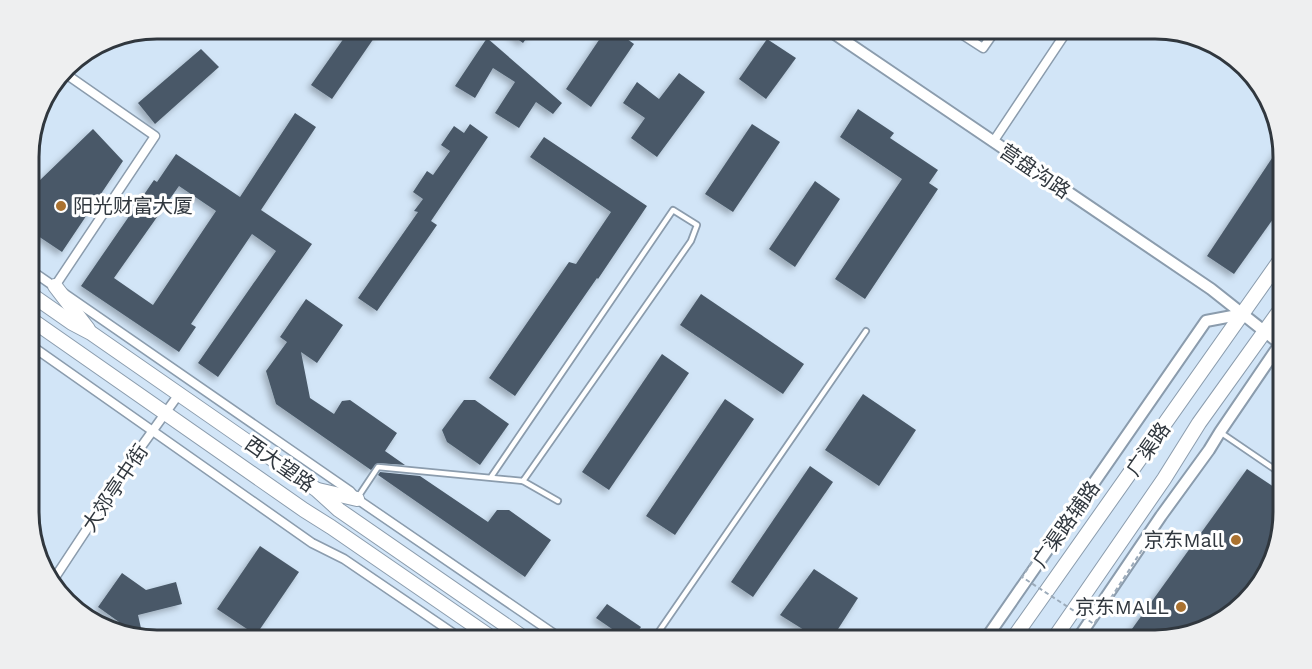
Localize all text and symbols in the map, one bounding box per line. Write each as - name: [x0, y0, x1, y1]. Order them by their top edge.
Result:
- street label: 营盘沟路: [995, 139, 1075, 203]
- place label: 阳光财富大厦: [73, 194, 193, 218]
- marker: 阳光财富大厦: [54, 199, 68, 213]
- street label: 广渠路: [1121, 418, 1175, 480]
- street label: 西大望路: [240, 431, 320, 497]
- street label: 大郊亭中街: [77, 440, 153, 536]
- street label: 广渠路辅路: [1027, 476, 1105, 572]
- place label: 京东Mall: [1143, 528, 1224, 552]
- marker: 京东Mall: [1229, 533, 1243, 547]
- place label: 京东MALL: [1075, 595, 1169, 619]
- marker: 京东MALL: [1174, 600, 1188, 614]

